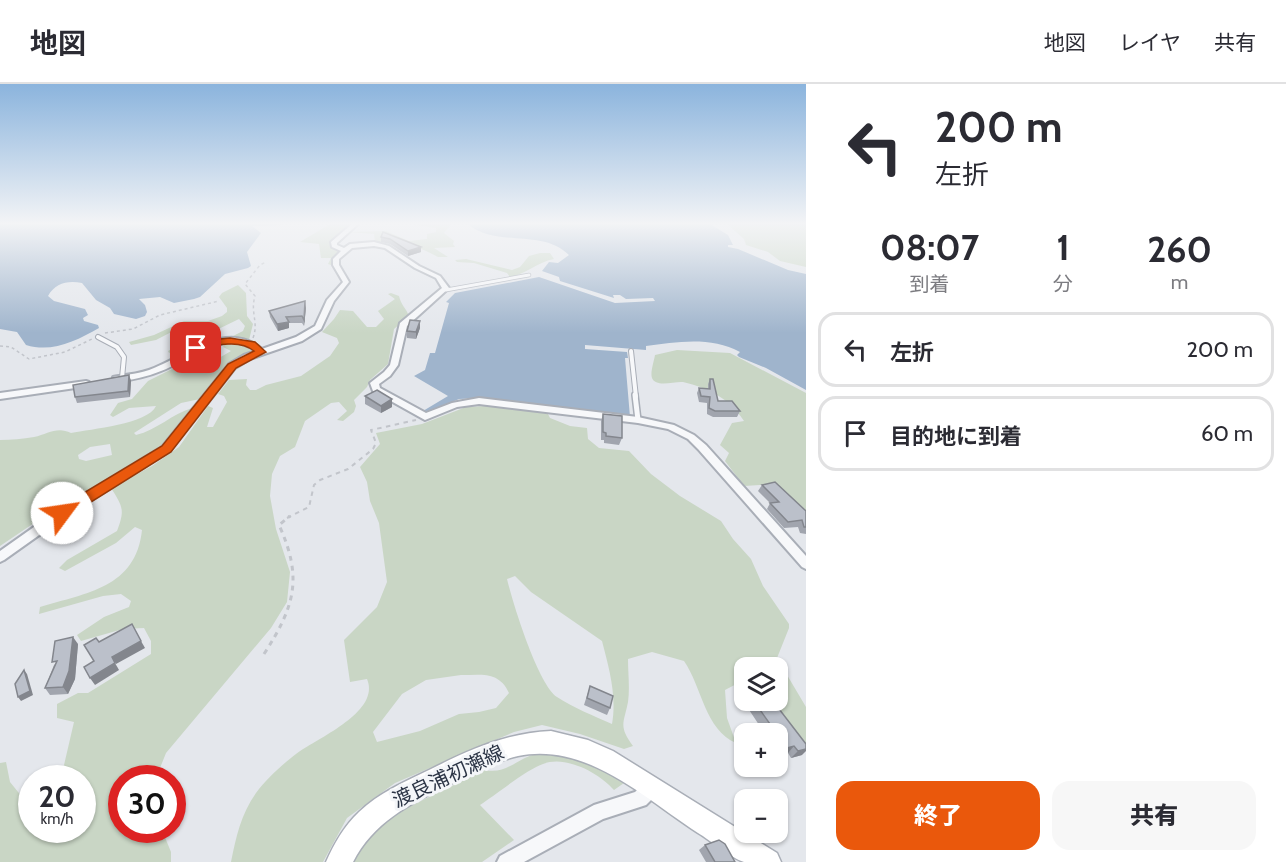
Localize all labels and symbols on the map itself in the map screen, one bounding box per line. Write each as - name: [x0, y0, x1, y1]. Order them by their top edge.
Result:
- pin: [170, 322, 221, 373]
- position arrow: [30, 481, 94, 545]
- street label: 渡良浦初瀬線: [389, 740, 507, 812]
- speed limit sign: 30: [108, 765, 186, 843]

